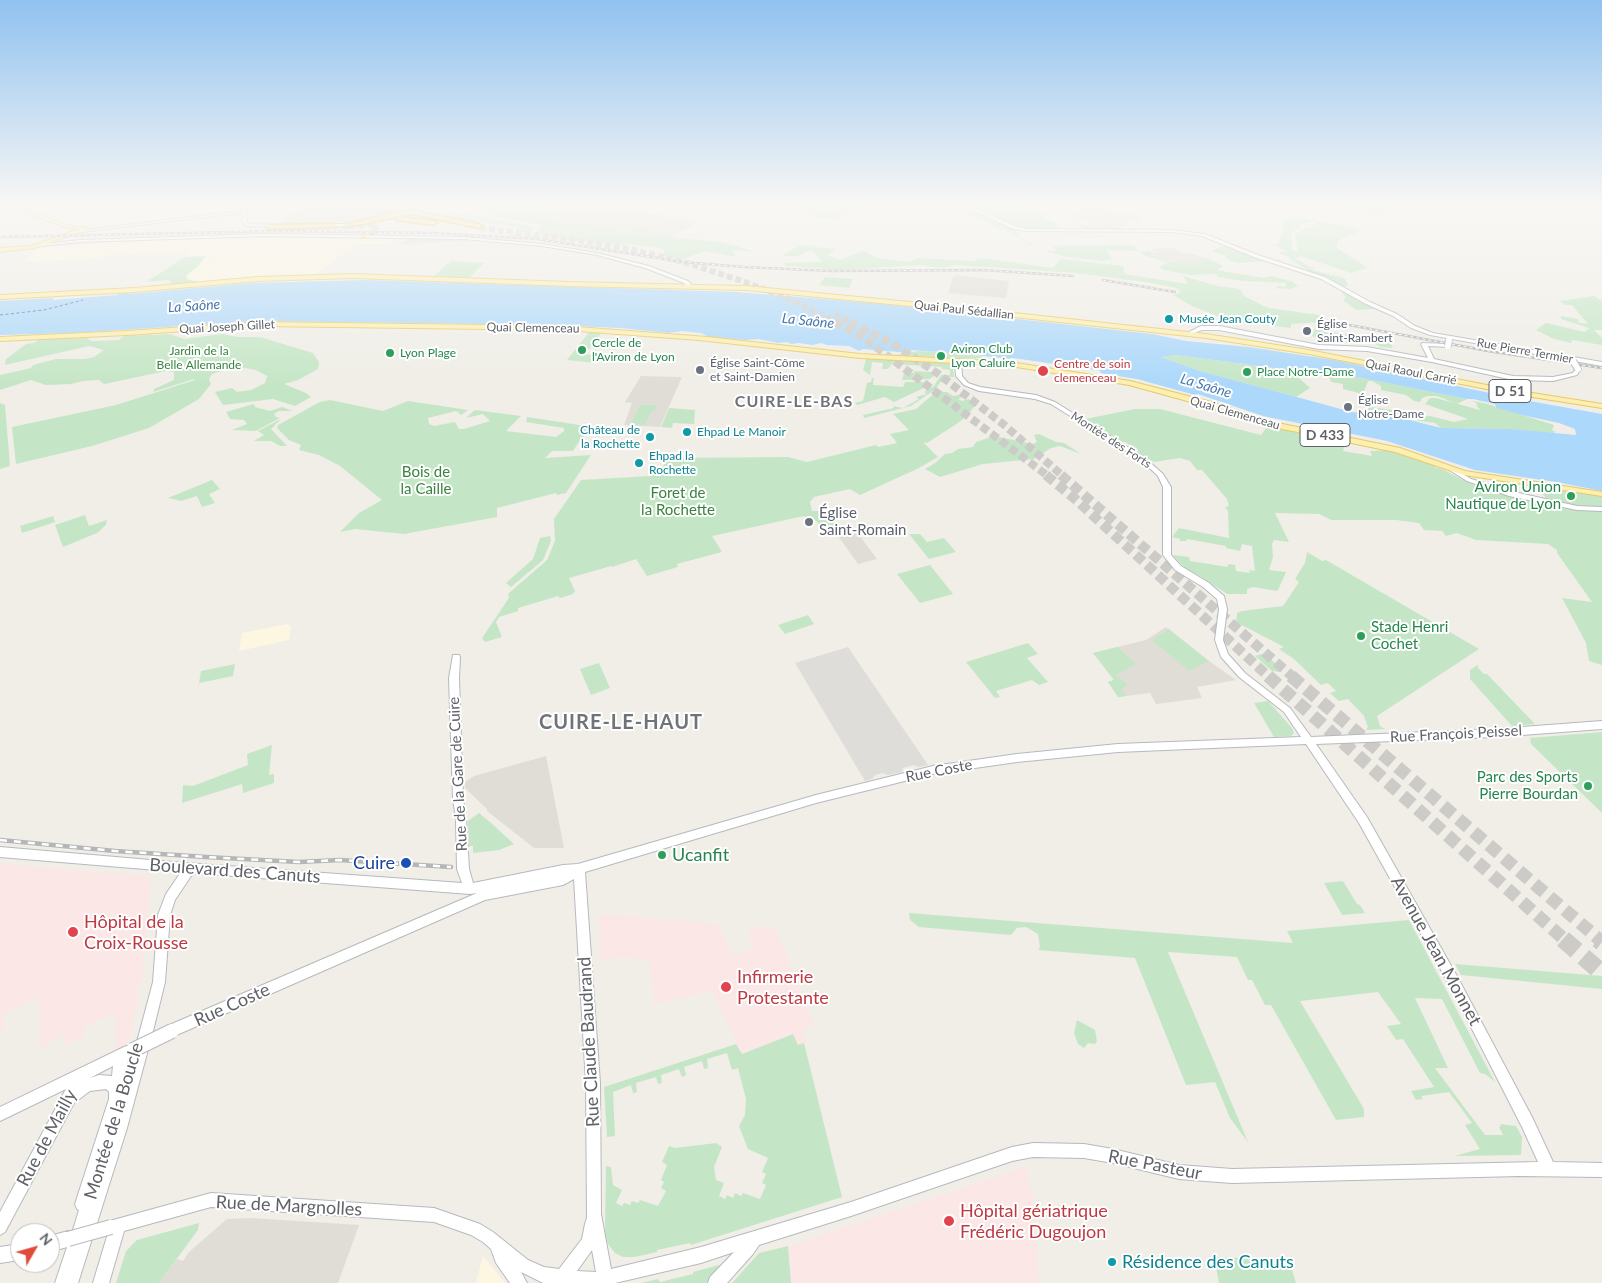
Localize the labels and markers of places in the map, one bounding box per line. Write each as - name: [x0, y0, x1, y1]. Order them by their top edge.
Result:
- place label: Musée Jean Couty: [1179, 312, 1276, 326]
- marker: Musée Jean Couty: [1163, 313, 1175, 325]
- place label: Église Saint-Rambert: [1317, 317, 1393, 345]
- marker: Église Saint-Rambert: [1301, 325, 1313, 337]
- place label: Cercle de l'Aviron de Lyon: [592, 336, 675, 364]
- place label: Aviron Club Lyon Caluire: [951, 342, 1015, 370]
- marker: Cercle de l'Aviron de Lyon: [576, 344, 588, 356]
- place label: Lyon Plage: [400, 346, 456, 360]
- marker: Lyon Plage: [384, 347, 396, 359]
- marker: Aviron Club Lyon Caluire: [935, 350, 947, 362]
- place label: Église Saint-Côme et Saint-Damien: [710, 356, 805, 384]
- place label: Centre de soin clemenceau: [1054, 357, 1130, 385]
- marker: Église Saint-Côme et Saint-Damien: [694, 364, 706, 376]
- marker: Centre de soin clemenceau: [1036, 364, 1050, 378]
- place label: Place Notre-Dame: [1257, 365, 1354, 379]
- marker: Place Notre-Dame: [1241, 366, 1253, 378]
- place label: Église Notre-Dame: [1358, 393, 1424, 421]
- marker: Église Notre-Dame: [1342, 401, 1354, 413]
- place label: Château de la Rochette: [580, 423, 640, 451]
- place label: Ehpad Le Manoir: [697, 425, 786, 439]
- marker: Ehpad Le Manoir: [681, 426, 693, 438]
- marker: Château de la Rochette: [644, 431, 656, 443]
- place label: Ehpad la Rochette: [649, 449, 696, 477]
- marker: Ehpad la Rochette: [633, 457, 645, 469]
- place label: Aviron Union Nautique de Lyon: [1445, 478, 1561, 513]
- marker: Aviron Union Nautique de Lyon: [1565, 490, 1577, 502]
- place label: Église Saint-Romain: [819, 504, 906, 539]
- marker: Église Saint-Romain: [803, 516, 815, 528]
- place label: Stade Henri Cochet: [1371, 618, 1448, 653]
- marker: Stade Henri Cochet: [1355, 630, 1367, 642]
- place label: Parc des Sports Pierre Bourdan: [1477, 768, 1578, 803]
- marker: Parc des Sports Pierre Bourdan: [1582, 780, 1594, 792]
- place label: Ucanfit: [672, 844, 729, 866]
- marker: Ucanfit: [656, 849, 668, 861]
- place label: Cuire: [353, 852, 395, 874]
- marker: Cuire: [399, 856, 413, 870]
- place label: Hôpital de la Croix-Rousse: [84, 911, 188, 954]
- marker: Hôpital de la Croix-Rousse: [66, 925, 80, 939]
- place label: Infirmerie Protestante: [737, 966, 829, 1009]
- marker: Infirmerie Protestante: [719, 980, 733, 994]
- place label: Hôpital gériatrique Frédéric Dugoujon: [960, 1200, 1108, 1242]
- marker: Hôpital gériatrique Frédéric Dugoujon: [942, 1214, 956, 1228]
- place label: Résidence des Canuts: [1122, 1251, 1294, 1273]
- marker: Résidence des Canuts: [1106, 1256, 1118, 1268]

